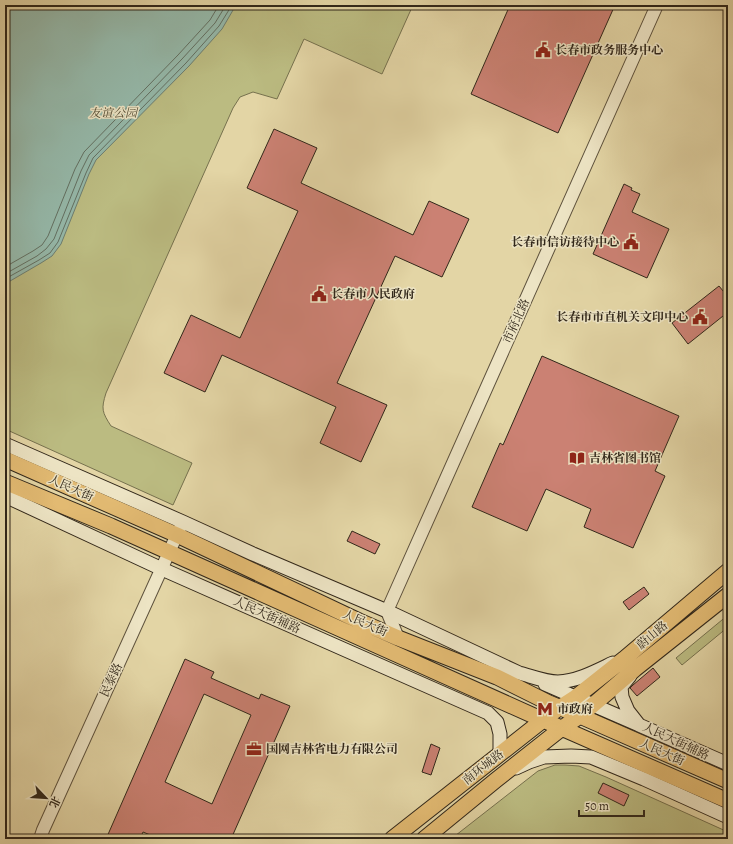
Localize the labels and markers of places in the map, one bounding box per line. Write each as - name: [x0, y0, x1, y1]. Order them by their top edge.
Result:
- public building icon: 长春市政务服务中心: [534, 41, 552, 59]
- place label: 长春市政务服务中心: [555, 42, 663, 58]
- public building icon: 长春市信访接待中心: [622, 233, 640, 251]
- place label: 长春市信访接待中心: [511, 234, 619, 250]
- public building icon: 长春市人民政府: [310, 285, 328, 303]
- place label: 长春市人民政府: [331, 286, 415, 302]
- public building icon: 长春市市直机关文印中心: [691, 308, 709, 326]
- place label: 长春市市直机关文印中心: [556, 309, 688, 325]
- library icon: 吉林省图书馆: [568, 449, 586, 467]
- place label: 吉林省图书馆: [589, 450, 661, 466]
- metro station icon: 市政府: [536, 700, 554, 718]
- place label: 市政府: [557, 701, 593, 717]
- office icon: 国网吉林省电力有限公司: [245, 740, 263, 758]
- place label: 国网吉林省电力有限公司: [266, 741, 398, 757]

